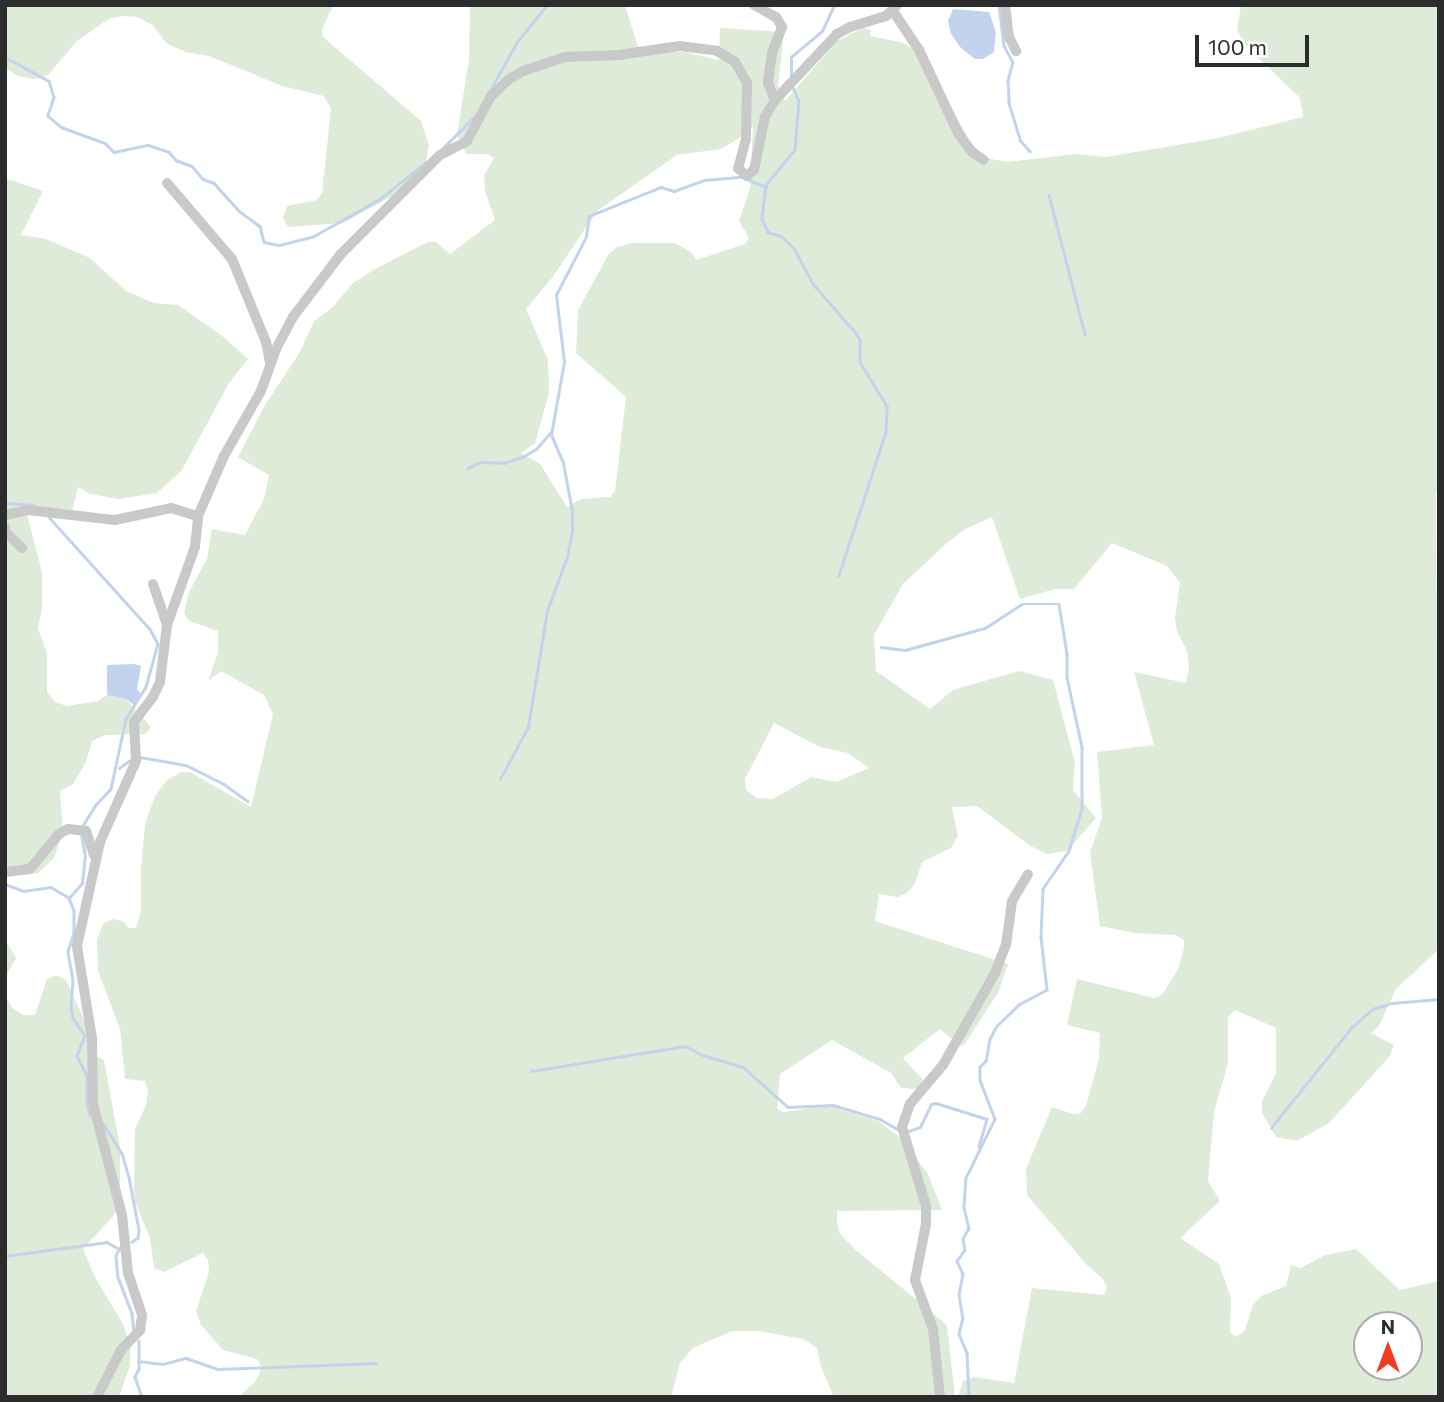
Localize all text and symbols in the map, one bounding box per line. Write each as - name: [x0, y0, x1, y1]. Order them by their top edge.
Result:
- scale bar: [1199, 21, 1313, 65]
- text: 100 m: [1208, 34, 1267, 59]
- north arrow: [1353, 1311, 1423, 1381]
- text: N: [1381, 1315, 1395, 1338]

